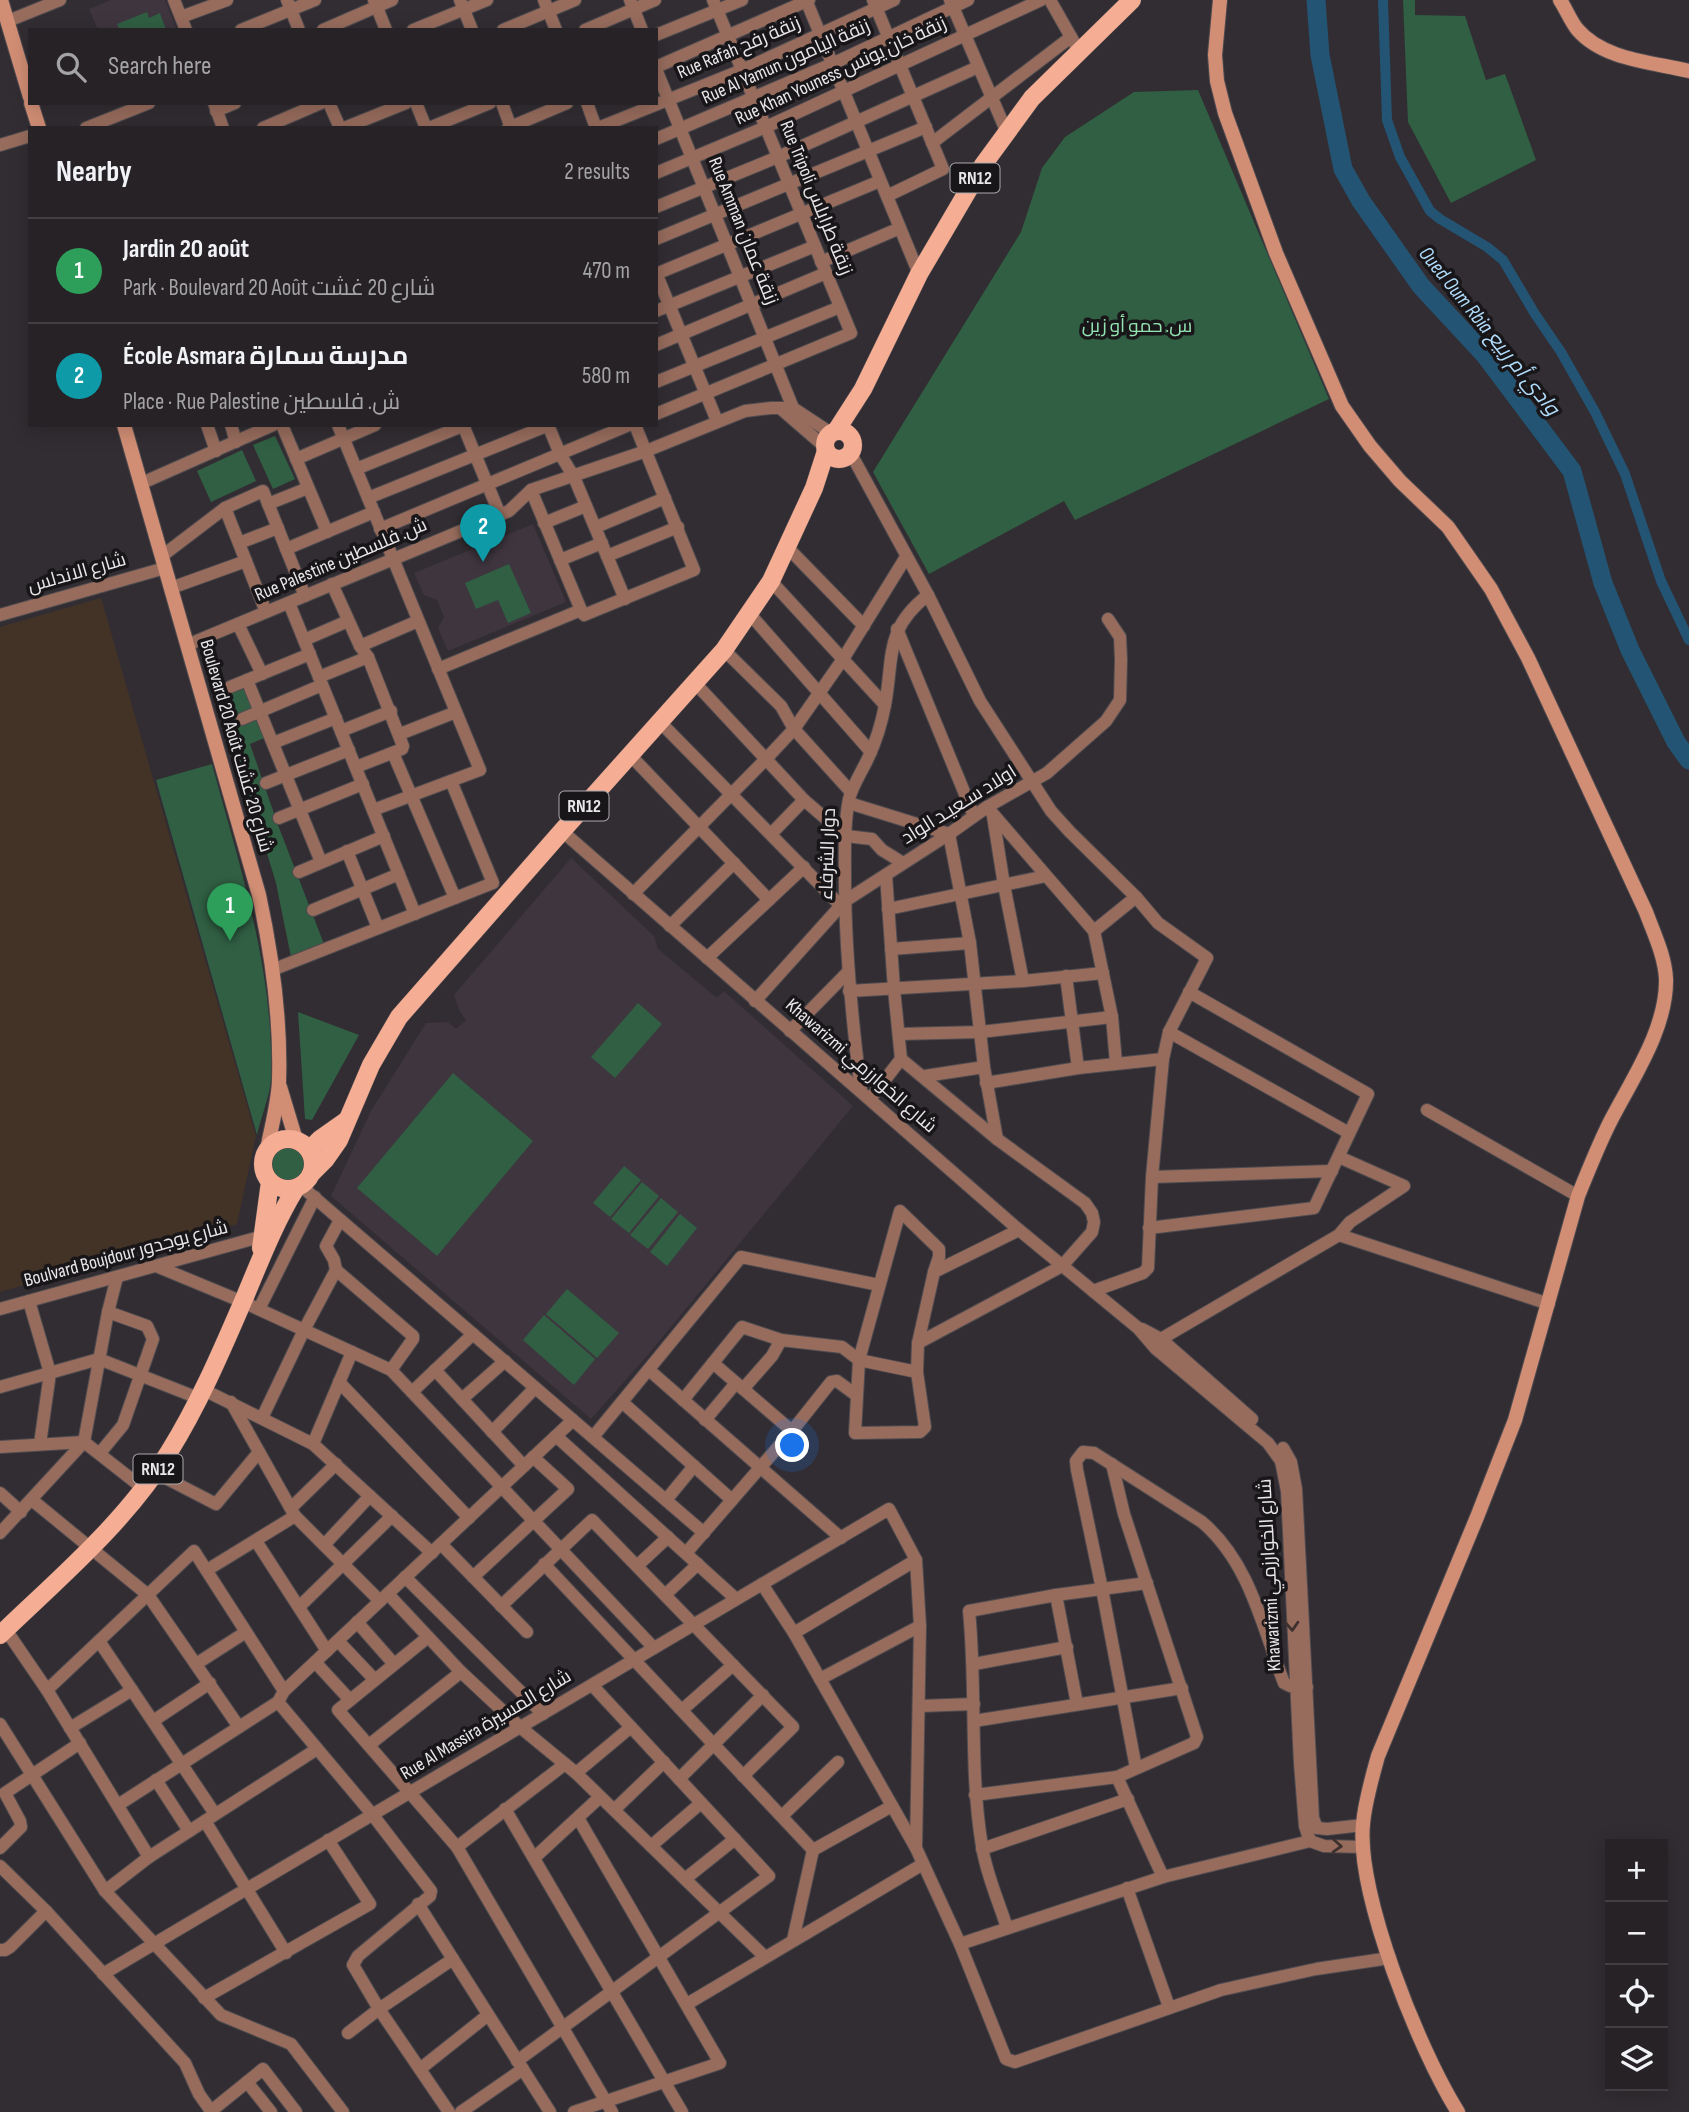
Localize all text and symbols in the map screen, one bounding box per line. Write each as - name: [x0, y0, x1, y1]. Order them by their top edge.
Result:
- street label: Rue Rafah زنقة رفح: [674, 12, 804, 85]
- street label: Rue Khan Youness زنقة خان يونس: [732, 12, 950, 130]
- street label: Rue Al Yamun زنقة اليامون: [698, 15, 874, 109]
- search box: [28, 28, 658, 105]
- icon: search: [52, 48, 90, 86]
- text: Search here: [108, 51, 211, 82]
- street label: Rue Tripoli زنقة طرابلس: [774, 117, 858, 279]
- text: Nearby: [56, 154, 132, 190]
- street label: Rue Amman زنقة عمان: [703, 154, 783, 308]
- text: 2 results: [564, 158, 630, 186]
- road number: RN12: [950, 163, 1000, 192]
- text: Jardin 20 août: [123, 234, 249, 265]
- water label: Oued Oum Rbia وادي أم ربيع: [1410, 240, 1567, 424]
- text: 1: [74, 257, 84, 285]
- text: 470 m: [583, 257, 630, 285]
- text: Park · Boulevard 20 Août شارع 20 غشت: [123, 274, 435, 302]
- park label: س. حمو أو زين: [1082, 314, 1192, 338]
- text: École Asmara مدرسة سمارة: [123, 341, 408, 372]
- text: 2: [74, 362, 84, 390]
- text: 580 m: [582, 362, 630, 390]
- text: Place · Rue Palestine ش. فلسطين: [123, 388, 400, 416]
- pin: 2: [460, 504, 506, 562]
- street label: Rue Palestine ش. فلسطين: [251, 513, 431, 607]
- street label: شارع الاندلس: [25, 548, 129, 599]
- street label: Boulevard 20 Août شارع 20 غشت: [194, 637, 277, 855]
- street label: اولاد سـعيـد الواد: [897, 760, 1021, 850]
- road number: RN12: [560, 792, 608, 820]
- street label: دوار الشرفاء: [815, 808, 841, 900]
- pin: 1: [207, 883, 253, 941]
- street label: Khawarizmi شارع الخوارزمي: [779, 994, 941, 1139]
- street label: Boulvard Boujdour شارع بوجدور: [22, 1216, 231, 1293]
- your location: [775, 1428, 809, 1462]
- road number: RN12: [134, 1454, 182, 1484]
- street label: Khawarizmi شارع الخوارزمي: [1253, 1478, 1289, 1672]
- one-way arrow: [1285, 1621, 1300, 1632]
- street label: Rue Al Massira شارع المسيرة: [396, 1665, 576, 1786]
- one-way arrow: [1331, 1839, 1342, 1854]
- map controls: [1605, 1839, 1668, 2091]
- button: +: [1605, 1839, 1668, 1902]
- button: −: [1605, 1902, 1668, 1965]
- button: locate: [1605, 1965, 1668, 2028]
- button: layers: [1605, 2028, 1668, 2091]

